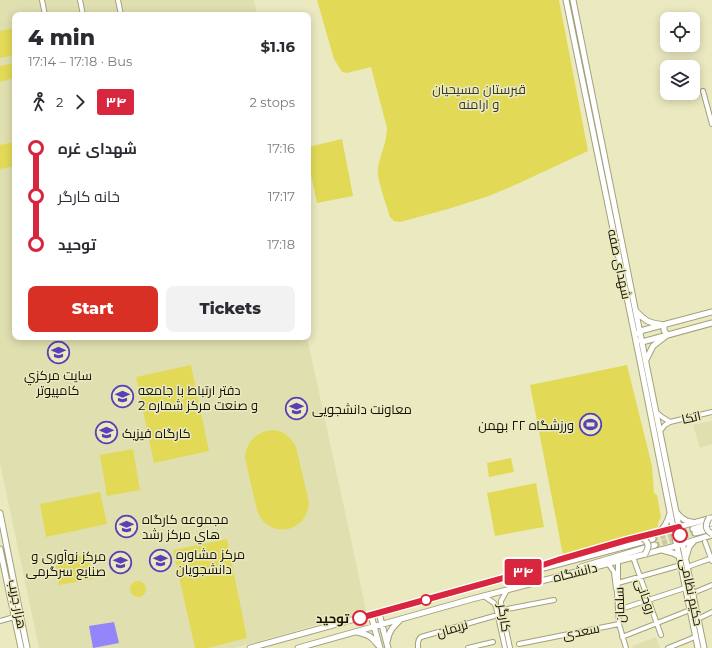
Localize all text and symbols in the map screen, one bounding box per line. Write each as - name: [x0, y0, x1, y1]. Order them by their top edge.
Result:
- map controls: [660, 12, 700, 100]
- button: locate: [660, 12, 700, 52]
- text: 4 min: [28, 24, 95, 51]
- text: $1.16: [261, 37, 295, 56]
- text: 17:14 – 17:18 · Bus: [28, 53, 132, 69]
- button: layers: [660, 60, 700, 100]
- park label: قبرستان مسیحیان و ارامنه: [432, 81, 526, 112]
- icon: walk: [28, 91, 50, 113]
- icon: forward: [69, 91, 91, 113]
- text: ۳۴: [105, 93, 126, 111]
- text: 2: [56, 94, 63, 110]
- text: 2 stops: [250, 94, 295, 110]
- text: شهدای غره: [58, 139, 137, 158]
- text: 17:16: [268, 140, 295, 156]
- text: خانه کارگر: [58, 187, 120, 206]
- text: 17:17: [268, 188, 295, 204]
- street label: شهدای صفه: [605, 227, 635, 301]
- text: توحید: [58, 235, 96, 254]
- text: 17:18: [267, 236, 295, 252]
- button: Start: [28, 286, 158, 332]
- button: Tickets: [166, 286, 295, 332]
- school or university icon: سايت مرکزي کامپيوتر: [45, 340, 71, 366]
- place label: سايت مرکزي کامپيوتر: [24, 367, 92, 399]
- place label: دفتر ارتباط با جامعه و صنعت مرکز شماره 2: [138, 382, 258, 413]
- school or university icon: دفتر ارتباط با جامعه و صنعت مرکز شماره 2: [110, 384, 136, 410]
- school or university icon: معاونت دانشجویی: [283, 396, 309, 422]
- place label: معاونت دانشجویی: [312, 401, 412, 417]
- street label: اتکا: [680, 407, 702, 427]
- sports icon: ورزشگاه ۲۲ بهمن: [577, 412, 603, 438]
- place label: ورزشگاه ۲۲ بهمن: [478, 417, 574, 433]
- school or university icon: کارگاه فیزیک: [93, 420, 119, 446]
- place label: کارگاه فیزیک: [122, 425, 191, 441]
- place label: مجموعه کارگاه هاي مرکز رشد: [142, 511, 229, 545]
- school or university icon: مجموعه کارگاه هاي مرکز رشد: [114, 513, 140, 539]
- unlabelled marker: [672, 527, 688, 543]
- place label: مرکز مشاوره دانشجویان: [176, 546, 245, 577]
- place label: مرکز نوآوری و صنایع سرگرمی: [26, 548, 106, 580]
- school or university icon: مرکز مشاوره دانشجویان: [148, 548, 174, 574]
- school or university icon: مرکز نوآوری و صنایع سرگرمی: [108, 550, 134, 576]
- street label: حکیم نظامی: [675, 557, 707, 628]
- line badge: ۳۴: [505, 559, 541, 585]
- street label: دانشگاه: [551, 559, 599, 585]
- text: ۳۴: [513, 563, 533, 581]
- street label: روحانی: [632, 576, 660, 616]
- street label: هزار جریب: [5, 578, 31, 630]
- street label: سلمان: [610, 587, 628, 623]
- unlabelled marker: [420, 594, 432, 606]
- street label: کارگر: [495, 602, 515, 633]
- place label: توحید: [316, 610, 349, 627]
- marker: توحید: [352, 610, 368, 626]
- street label: نریمان: [434, 616, 470, 640]
- street label: سعدی: [561, 620, 601, 642]

